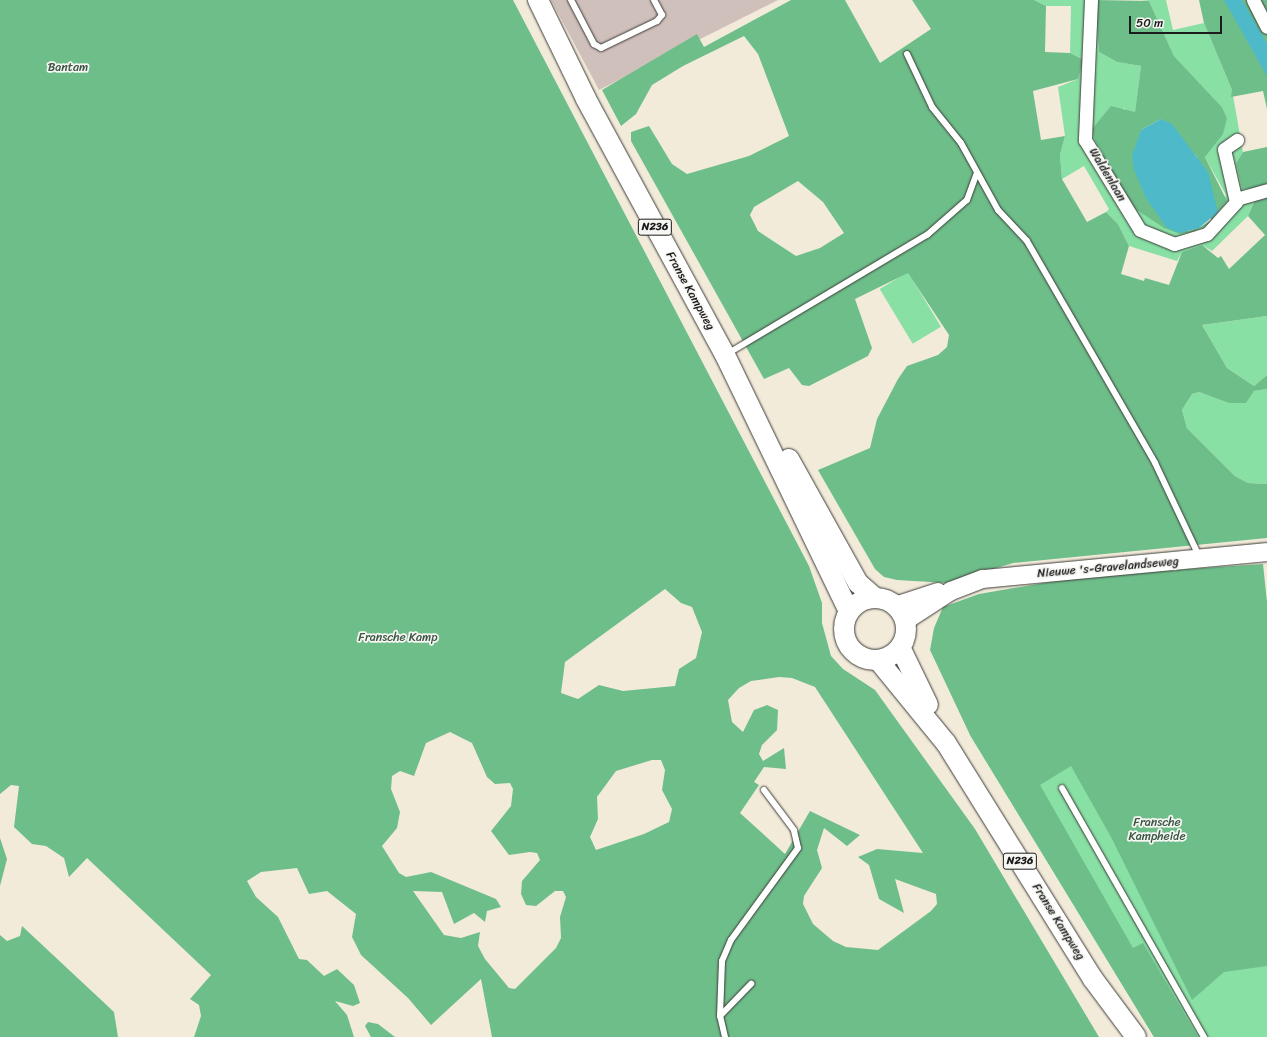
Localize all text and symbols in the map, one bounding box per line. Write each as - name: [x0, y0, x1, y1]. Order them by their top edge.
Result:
- scale bar: [1131, 8, 1224, 34]
- text: 50 m: [1136, 12, 1163, 34]
- park label: Bantam: [48, 61, 88, 75]
- street label: Waldenlaan: [1085, 146, 1129, 204]
- road number: N236: [637, 218, 673, 236]
- street label: Franse Kampweg: [662, 249, 718, 333]
- street label: Nieuwe 's-Gravelandseweg: [1037, 555, 1179, 581]
- park label: Fransche Kamp: [358, 631, 438, 645]
- park label: Fransche Kampheide: [1128, 816, 1186, 844]
- road number: N236: [1002, 852, 1038, 870]
- street label: Franse Kampweg: [1029, 881, 1087, 963]

